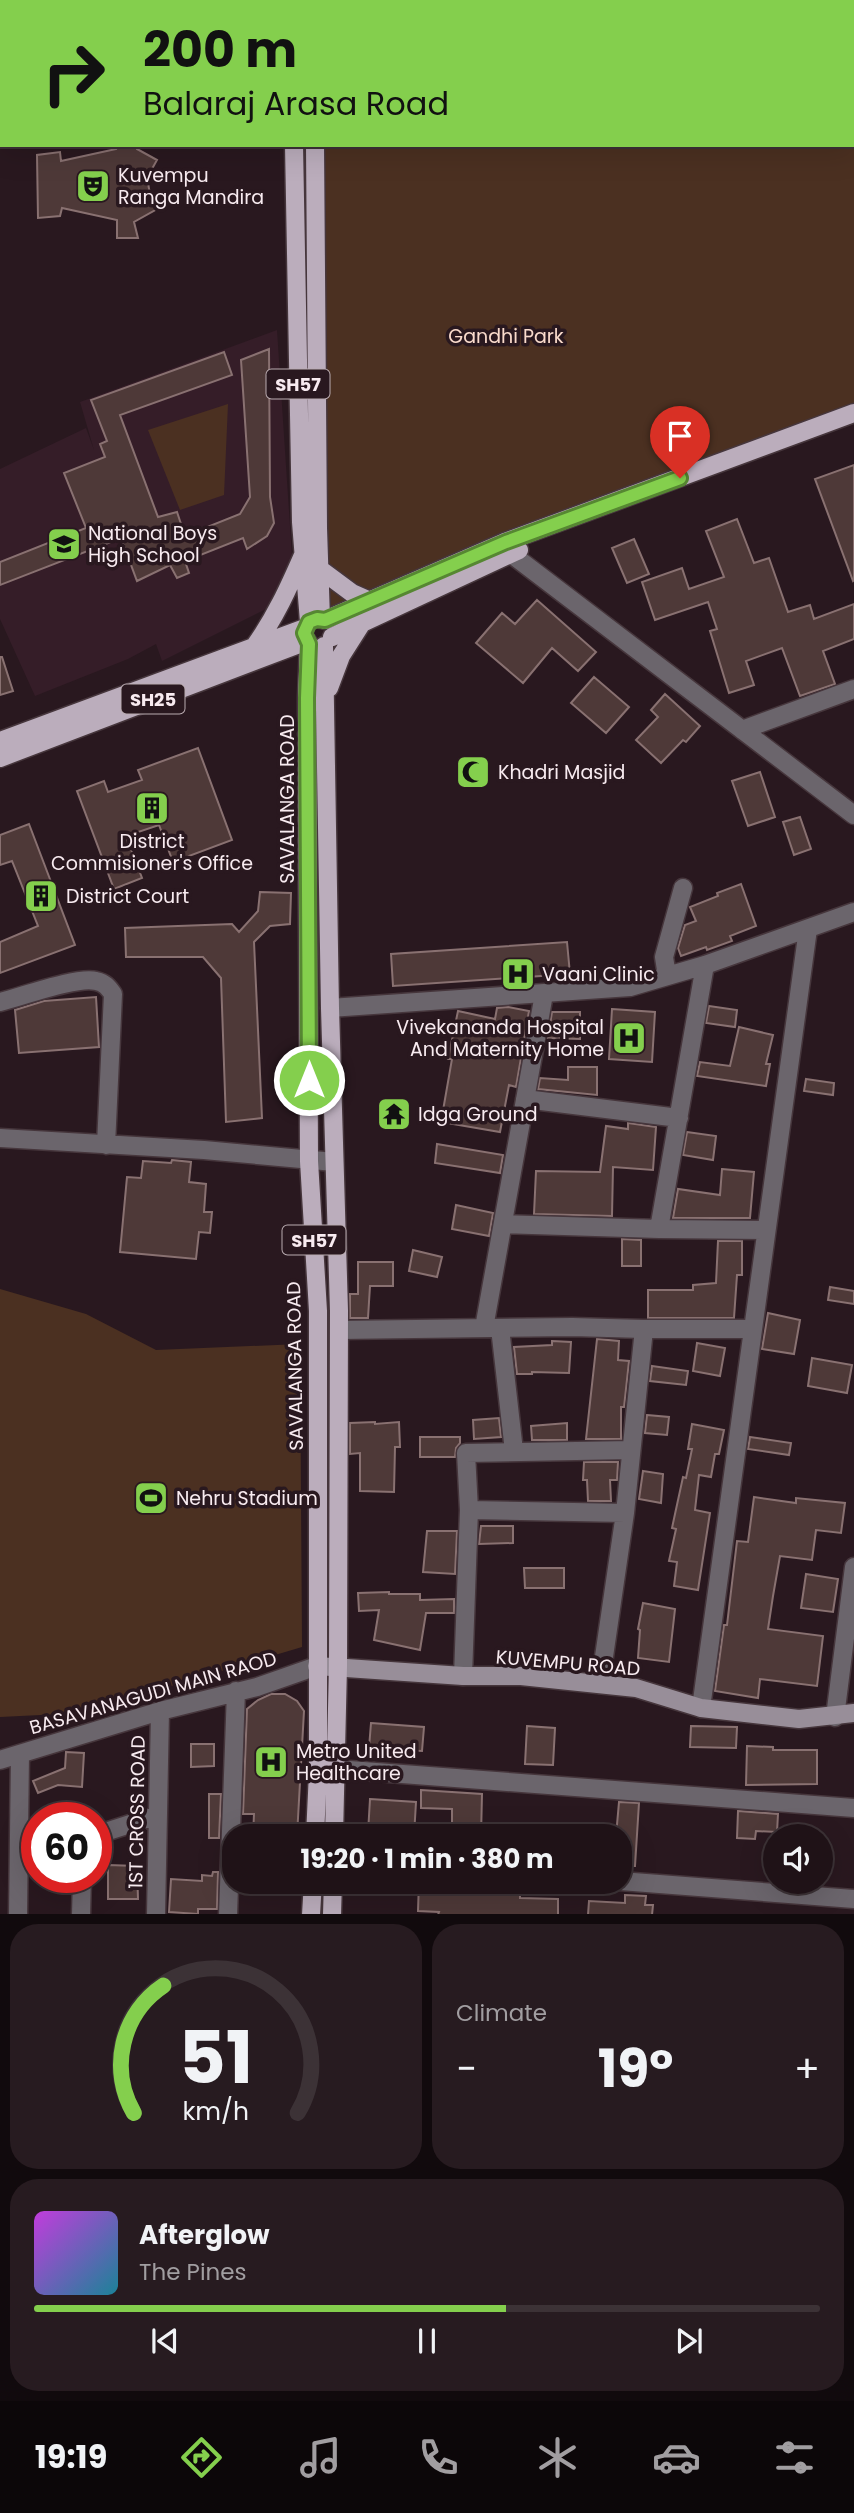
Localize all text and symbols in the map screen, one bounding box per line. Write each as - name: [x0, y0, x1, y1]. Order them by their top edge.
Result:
- text: 200 m: [143, 16, 297, 84]
- icon: right: [28, 28, 119, 119]
- text: Balaraj Arasa Road: [143, 81, 449, 126]
- place label: Kuvempu Ranga Mandira: [118, 162, 264, 211]
- theatre icon: Kuvempu Ranga Mandira: [74, 167, 112, 205]
- park label: Gandhi Park: [448, 323, 564, 350]
- road number: SH57: [266, 370, 330, 398]
- pin: [650, 406, 710, 478]
- icon: arrive: [661, 417, 699, 455]
- place label: National Boys High School: [88, 520, 217, 569]
- school or university icon: National Boys High School: [45, 525, 83, 563]
- road number: SH25: [122, 684, 184, 714]
- street label: SAVALANGA ROAD: [274, 714, 301, 884]
- mosque icon: Khadri Masjid: [454, 753, 492, 791]
- place label: Khadri Masjid: [498, 759, 625, 786]
- building icon: District Commisioner's Office: [133, 789, 171, 827]
- place label: District Commisioner's Office: [51, 828, 253, 877]
- building icon: District Court: [22, 877, 60, 915]
- place label: District Court: [66, 883, 189, 910]
- hospital icon: Vaani Clinic: [499, 955, 537, 993]
- place label: Vaani Clinic: [542, 961, 655, 988]
- place label: Vivekananda Hospital And Maternity Home: [396, 1014, 604, 1063]
- hospital icon: Vivekananda Hospital And Maternity Home: [610, 1019, 648, 1057]
- position arrow: [272, 1043, 346, 1117]
- temple icon: Idga Ground: [375, 1095, 413, 1133]
- place label: Idga Ground: [418, 1101, 537, 1128]
- road number: SH57: [282, 1226, 346, 1254]
- street label: SAVALANGA ROAD: [280, 1281, 310, 1451]
- sports icon: Nehru Stadium: [132, 1479, 170, 1517]
- place label: Nehru Stadium: [176, 1485, 318, 1512]
- street label: KUVEMPU ROAD: [495, 1643, 641, 1683]
- street label: BASAVANAGUDI MAIN RAOD: [26, 1645, 280, 1741]
- street label: 1ST CROSS ROAD: [122, 1735, 152, 1889]
- place label: Metro United Healthcare: [296, 1738, 417, 1787]
- hospital icon: Metro United Healthcare: [252, 1743, 290, 1781]
- speed limit sign: 60: [21, 1802, 112, 1893]
- map controls: [763, 1824, 833, 1894]
- button: sound: [763, 1824, 833, 1894]
- text: 19:20 · 1 min · 380 m: [300, 1841, 554, 1877]
- text: Climate: [456, 1997, 547, 2029]
- text: 51: [179, 2007, 253, 2108]
- text: 19°: [598, 2032, 673, 2105]
- text: −: [456, 2042, 477, 2095]
- text: +: [794, 2042, 820, 2095]
- text: km/h: [183, 2093, 249, 2128]
- text: Afterglow: [139, 2217, 270, 2253]
- text: The Pines: [139, 2256, 247, 2288]
- icon: previous: [146, 2322, 184, 2360]
- icon: pause: [408, 2322, 446, 2360]
- icon: next: [670, 2322, 708, 2360]
- icon: directions: [177, 2433, 226, 2482]
- icon: music: [296, 2433, 345, 2482]
- icon: phone: [414, 2433, 463, 2482]
- icon: climate: [533, 2433, 582, 2482]
- icon: car: [652, 2433, 701, 2482]
- icon: filters: [770, 2433, 819, 2482]
- text: 19:19: [35, 2434, 107, 2479]

